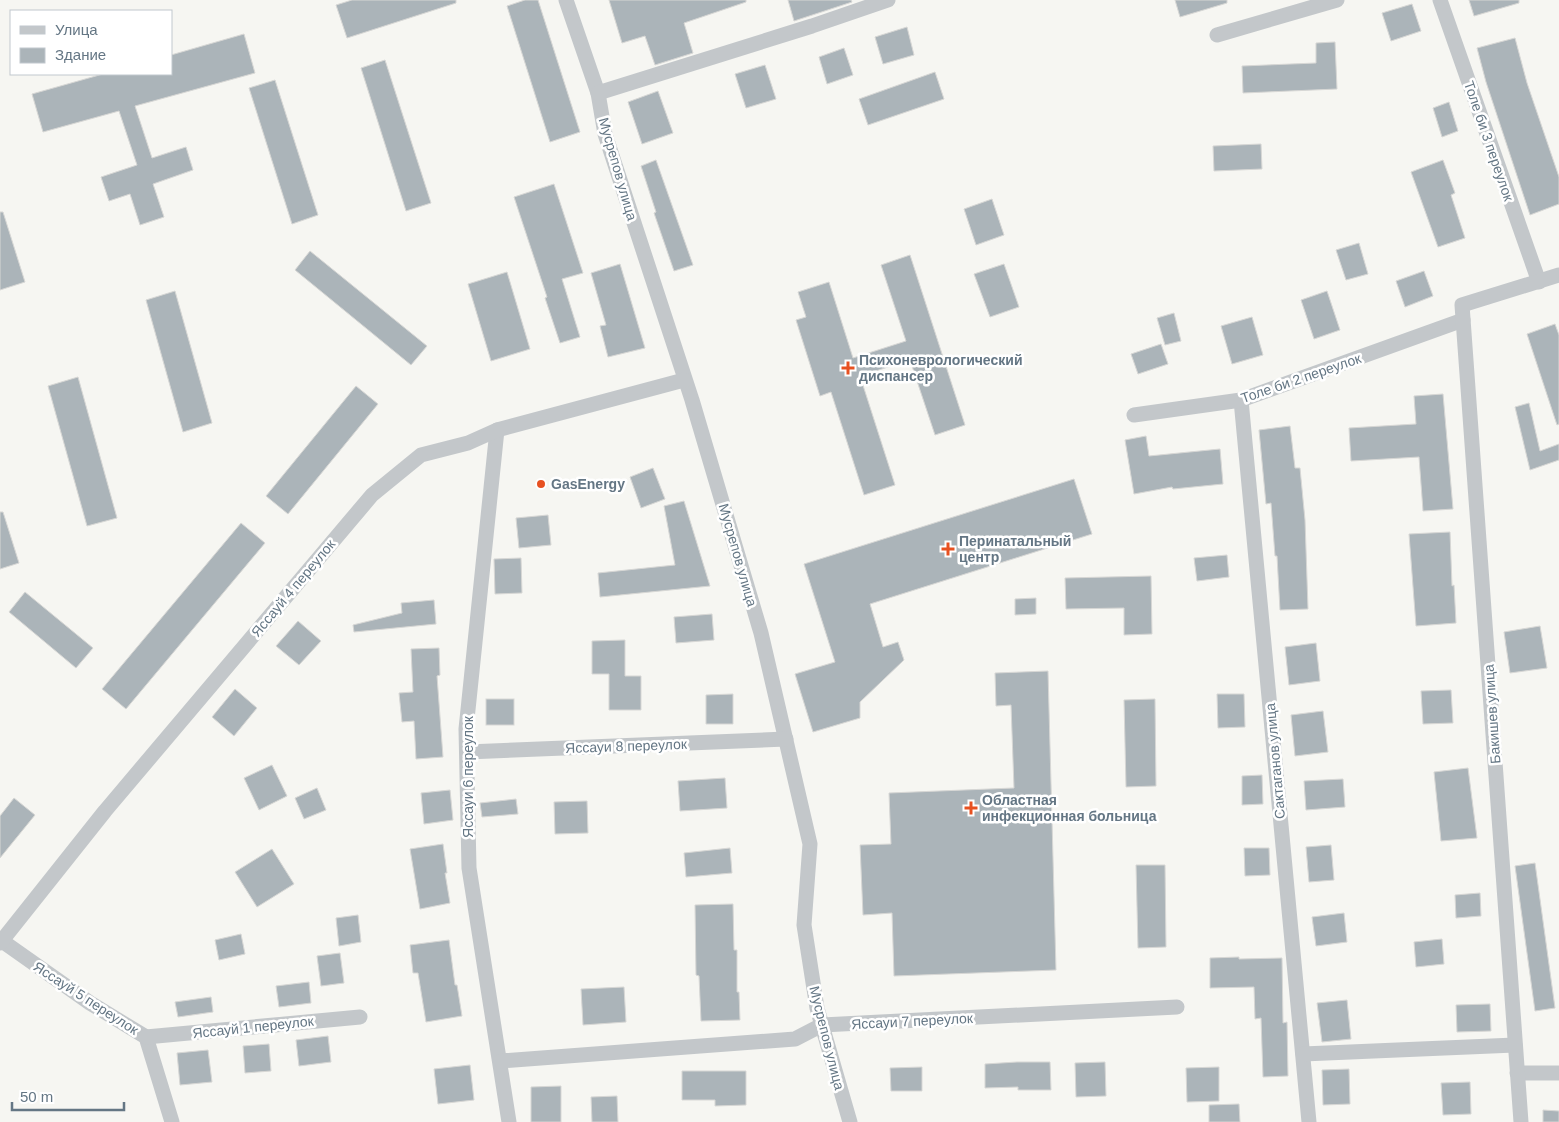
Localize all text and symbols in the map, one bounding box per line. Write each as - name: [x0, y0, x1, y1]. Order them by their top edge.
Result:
- legend: [10, 10, 172, 75]
- text: Улица: [55, 21, 98, 38]
- text: Здание: [55, 46, 106, 63]
- street label: Толе би 3 переулок: [1461, 79, 1517, 204]
- street label: Мусрепов улица: [596, 116, 640, 223]
- street label: Толе би 2 переулок: [1239, 350, 1364, 406]
- place label: Психоневрологический диспансер: [859, 352, 1022, 384]
- marker: Психоневрологический диспансер: [841, 361, 855, 375]
- place label: GasEnergy: [551, 476, 625, 492]
- marker: GasEnergy: [535, 478, 547, 490]
- street label: Мусрепов улица: [716, 502, 760, 609]
- place label: Перинатальный центр: [959, 533, 1071, 565]
- street label: Яссауй 4 переулок: [248, 536, 339, 640]
- marker: Перинатальный центр: [941, 542, 955, 556]
- street label: Бакишев улица: [1481, 663, 1503, 764]
- street label: Сактаганов улица: [1262, 702, 1288, 820]
- street label: Яссауи 6 переулок: [460, 715, 476, 838]
- street label: Яссауи 8 переулок: [565, 736, 688, 756]
- place label: Областная инфекционная больница: [982, 792, 1157, 824]
- marker: Областная инфекционная больница: [964, 801, 978, 815]
- street label: Яссауй 5 переулок: [31, 958, 142, 1038]
- street label: Мусрепов улица: [806, 984, 848, 1092]
- street label: Яссауи 7 переулок: [851, 1010, 974, 1032]
- street label: Яссауй 1 переулок: [192, 1013, 315, 1041]
- scale bar: [12, 1080, 125, 1112]
- text: 50 m: [20, 1088, 53, 1105]

